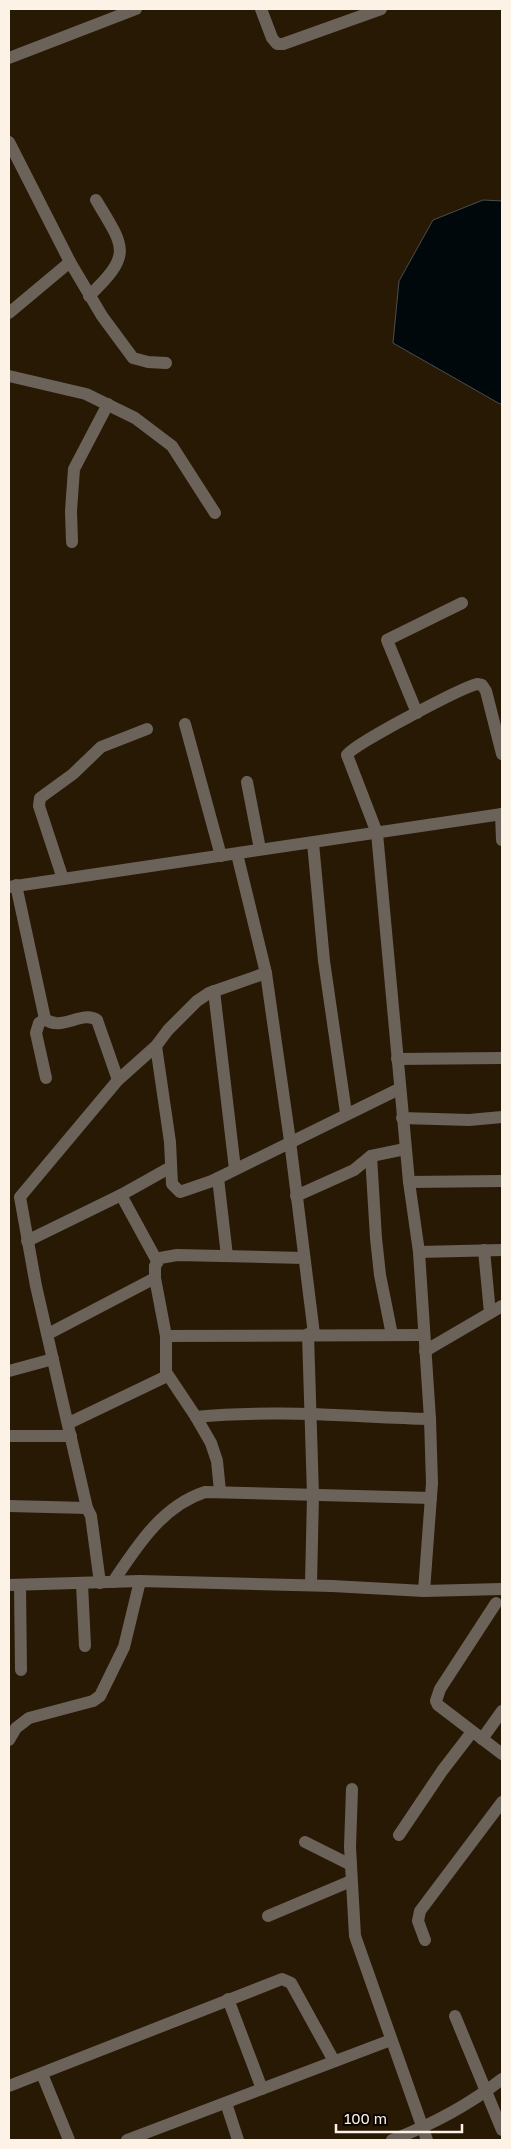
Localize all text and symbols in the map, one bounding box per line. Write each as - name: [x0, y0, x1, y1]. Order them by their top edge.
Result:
- scale bar: [336, 2102, 462, 2134]
- text: 100 m: [344, 2109, 387, 2127]

